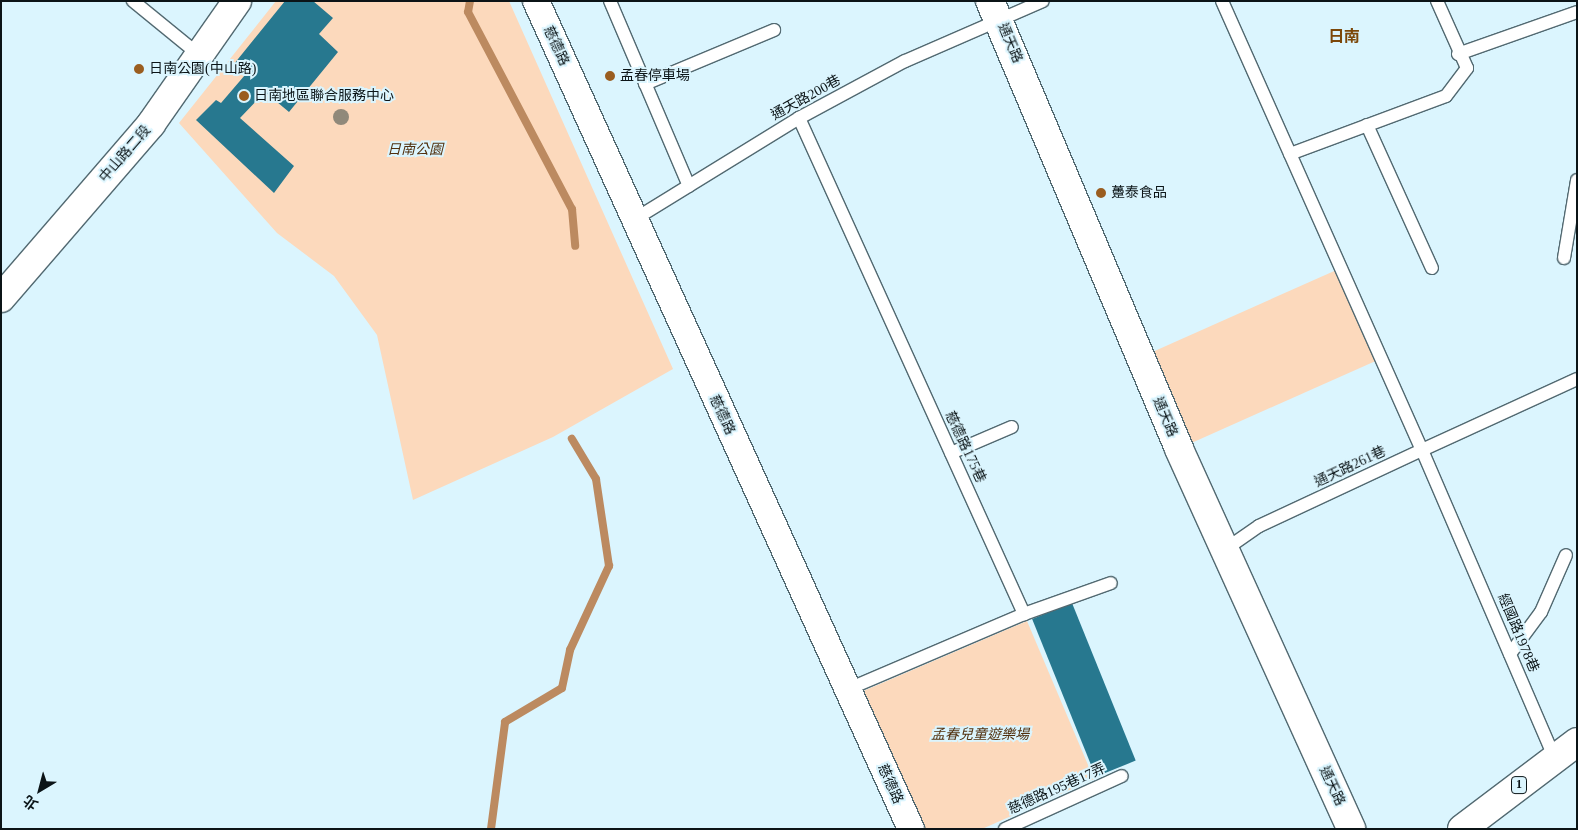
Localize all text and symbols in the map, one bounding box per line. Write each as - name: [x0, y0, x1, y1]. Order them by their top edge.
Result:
- street label: 通天路: [994, 20, 1026, 66]
- street label: 慈德路: [540, 23, 572, 69]
- district label: 日南: [1328, 27, 1360, 47]
- place label: 日南公園(中山路): [149, 61, 256, 77]
- marker: 日南公園(中山路): [133, 63, 145, 75]
- place label: 孟春停車場: [620, 68, 690, 84]
- marker: 孟春停車場: [604, 70, 616, 82]
- street label: 通天路200巷: [768, 72, 844, 124]
- place label: 日南地區聯合服務中心: [254, 88, 394, 104]
- marker: 日南地區聯合服務中心: [238, 90, 250, 102]
- street label: 中山路二段: [96, 122, 154, 186]
- park label: 日南公園: [387, 142, 443, 158]
- place label: 躉泰食品: [1111, 185, 1167, 201]
- marker: 躉泰食品: [1095, 187, 1107, 199]
- street label: 慈德路: [706, 392, 738, 438]
- street label: 通天路: [1149, 394, 1181, 440]
- street label: 慈德路175巷: [941, 409, 989, 485]
- street label: 通天路261巷: [1312, 443, 1388, 491]
- street label: 經國路1978巷: [1494, 591, 1542, 675]
- park label: 孟春兒童遊樂場: [931, 727, 1029, 743]
- street label: 慈德路195巷17弄: [1006, 760, 1108, 818]
- street label: 慈德路: [874, 761, 906, 807]
- street label: 通天路: [1316, 763, 1348, 809]
- north arrow: [15, 765, 65, 815]
- road number: 1: [1510, 776, 1528, 794]
- text: 北: [21, 792, 41, 813]

